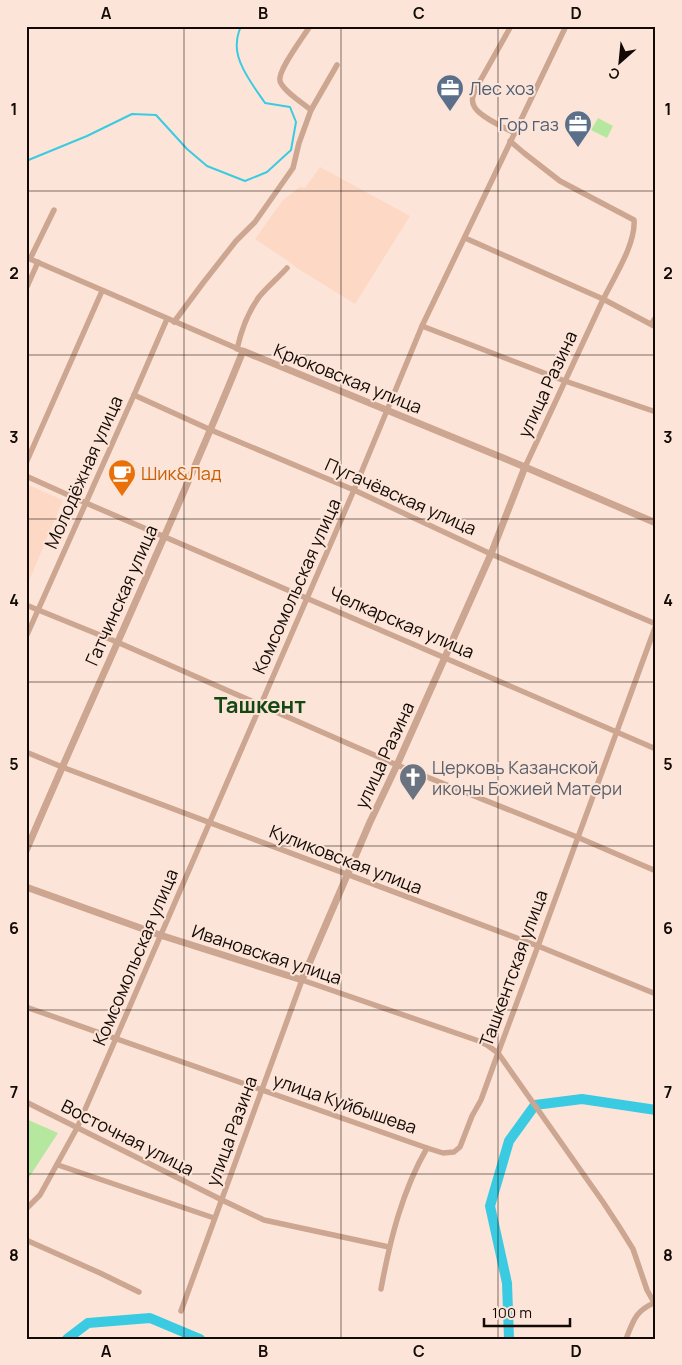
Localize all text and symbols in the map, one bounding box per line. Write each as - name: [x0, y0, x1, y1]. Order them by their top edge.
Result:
- text: A: [101, 2, 112, 24]
- text: B: [258, 2, 268, 24]
- text: C: [413, 2, 425, 24]
- text: D: [570, 2, 582, 24]
- north arrow: [594, 38, 644, 88]
- text: С: [605, 63, 623, 85]
- office icon: Лес хоз: [435, 73, 465, 112]
- place label: Лес хоз: [469, 76, 534, 100]
- text: 1: [10, 98, 18, 120]
- text: 1: [664, 98, 672, 120]
- office icon: Гор газ: [563, 109, 593, 148]
- place label: Гор газ: [499, 112, 559, 136]
- text: 2: [9, 262, 19, 284]
- text: 2: [663, 262, 673, 284]
- street label: улица Разина: [512, 327, 582, 441]
- street label: Крюковская улица: [270, 337, 426, 419]
- street label: Молодёжная улица: [38, 392, 128, 552]
- text: 3: [9, 426, 19, 448]
- text: 3: [663, 426, 673, 448]
- street label: Пугачёвская улица: [322, 452, 480, 540]
- cafe icon: Шик&Лад: [107, 458, 137, 497]
- place label: Шик&Лад: [141, 461, 222, 485]
- street label: Комсомольская улица: [246, 494, 346, 678]
- street label: Гатчинская улица: [79, 521, 163, 669]
- street label: Челкарская улица: [326, 581, 478, 663]
- text: 4: [9, 589, 19, 611]
- text: 4: [663, 589, 673, 611]
- district label: Ташкент: [214, 690, 306, 720]
- street label: улица Разина: [349, 698, 419, 812]
- text: 5: [9, 753, 19, 775]
- text: 5: [663, 753, 673, 775]
- place label: Церковь Казанской иконы Божией Матери: [432, 755, 622, 800]
- church icon: Церковь Казанской иконы Божией Матери: [398, 762, 428, 801]
- street label: Куликовская улица: [266, 819, 426, 899]
- street label: Комсомольская улица: [87, 865, 183, 1049]
- street label: Ташкентская улица: [473, 886, 553, 1050]
- text: 6: [9, 917, 19, 939]
- text: 6: [663, 917, 673, 939]
- street label: Ивановская улица: [189, 918, 345, 990]
- street label: улица Куйбышева: [270, 1067, 420, 1139]
- street label: улица Разина: [200, 1073, 262, 1189]
- text: 7: [10, 1081, 18, 1103]
- text: 7: [664, 1081, 672, 1103]
- street label: Восточная улица: [58, 1093, 198, 1181]
- text: 8: [9, 1244, 19, 1266]
- text: 8: [663, 1244, 673, 1266]
- scale bar: [484, 1295, 571, 1327]
- text: 100 m: [492, 1302, 532, 1323]
- text: A: [101, 1340, 112, 1362]
- text: B: [258, 1340, 268, 1362]
- text: C: [413, 1340, 425, 1362]
- text: D: [570, 1340, 582, 1362]

